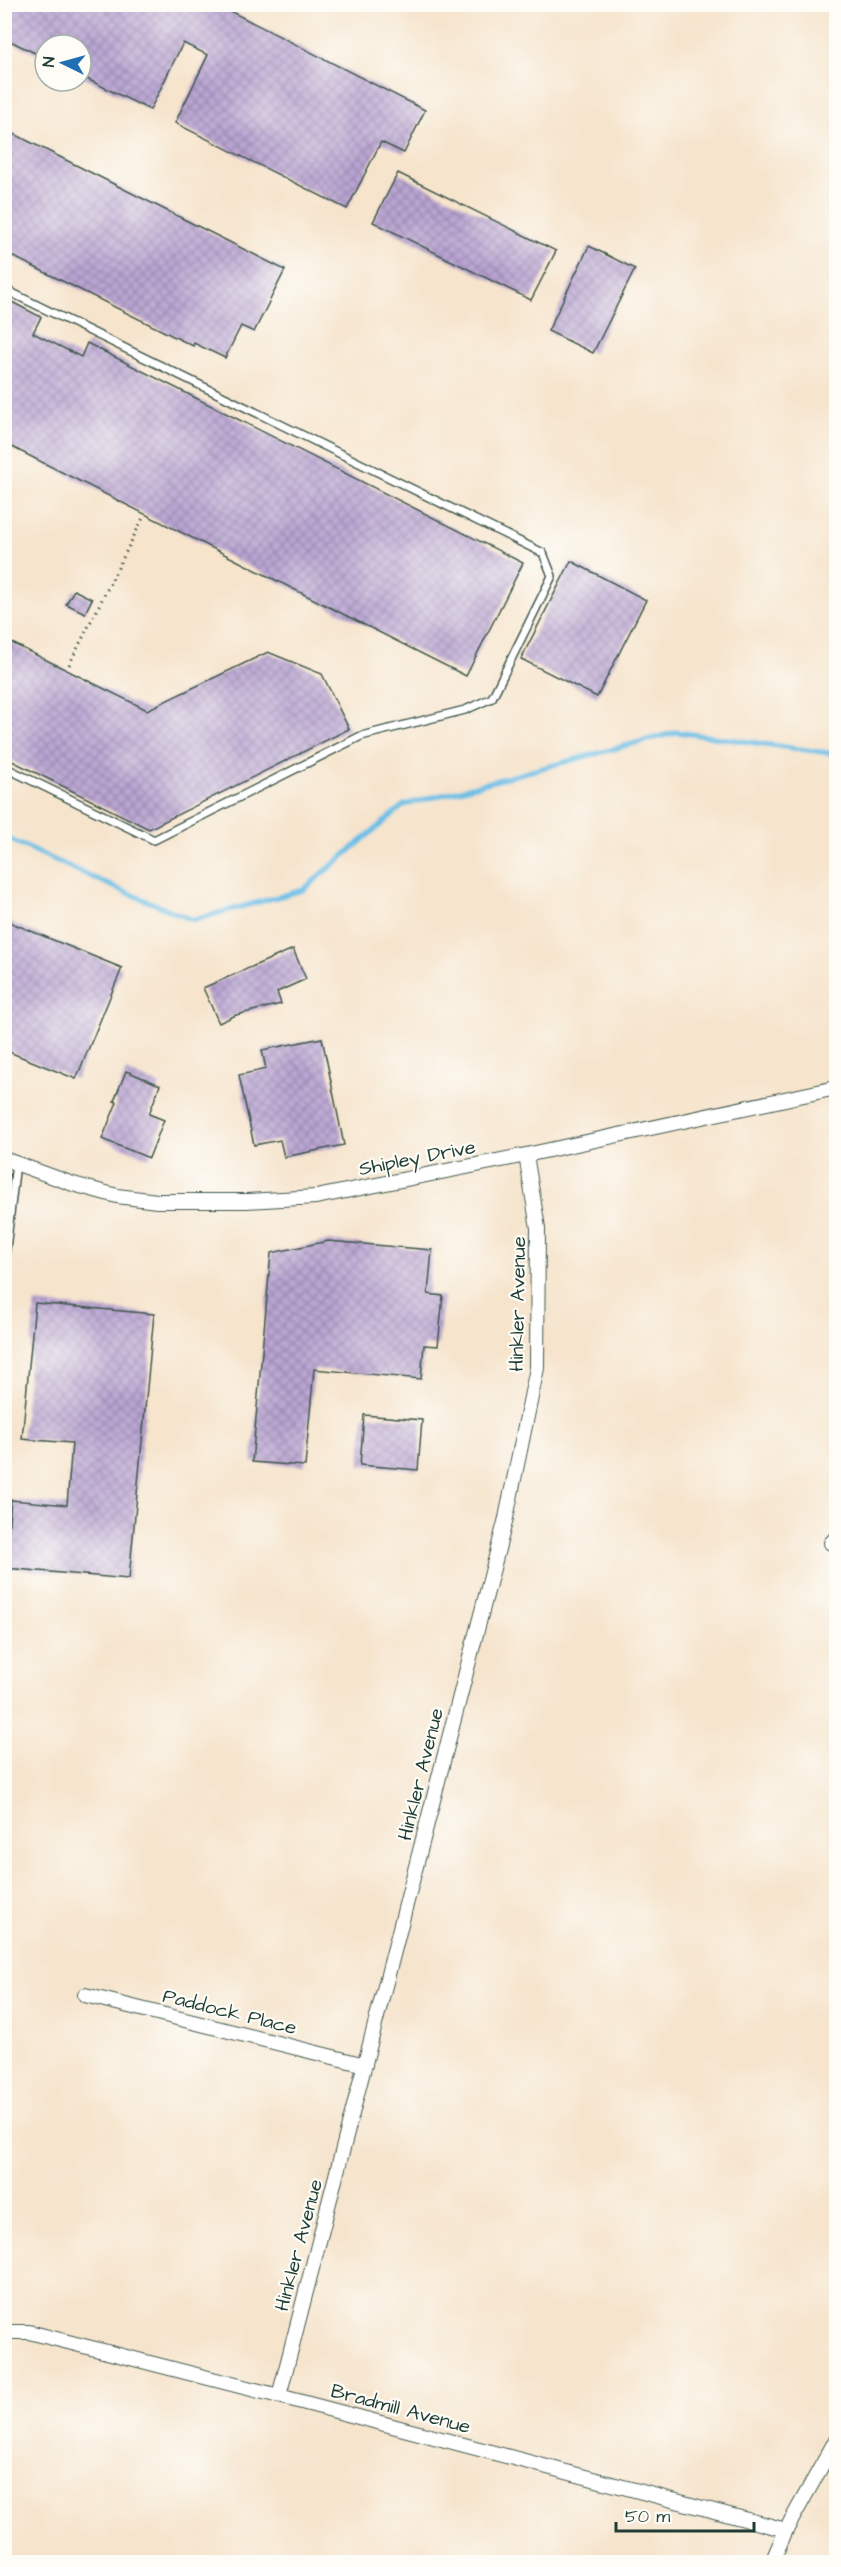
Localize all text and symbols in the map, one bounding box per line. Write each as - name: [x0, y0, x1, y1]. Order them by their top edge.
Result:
- north arrow: [33, 33, 93, 93]
- text: N: [38, 56, 60, 68]
- street label: Shipley Drive: [357, 1133, 478, 1184]
- street label: Hinkler Avenue: [503, 1236, 533, 1372]
- street label: Hinkler Avenue: [391, 1705, 451, 1843]
- street label: Paddock Place: [160, 1982, 300, 2042]
- street label: Hinkler Avenue: [268, 2176, 330, 2314]
- street label: Bradmill Avenue: [328, 2377, 474, 2441]
- scale bar: [616, 2495, 754, 2533]
- text: 50 m: [625, 2504, 670, 2529]

